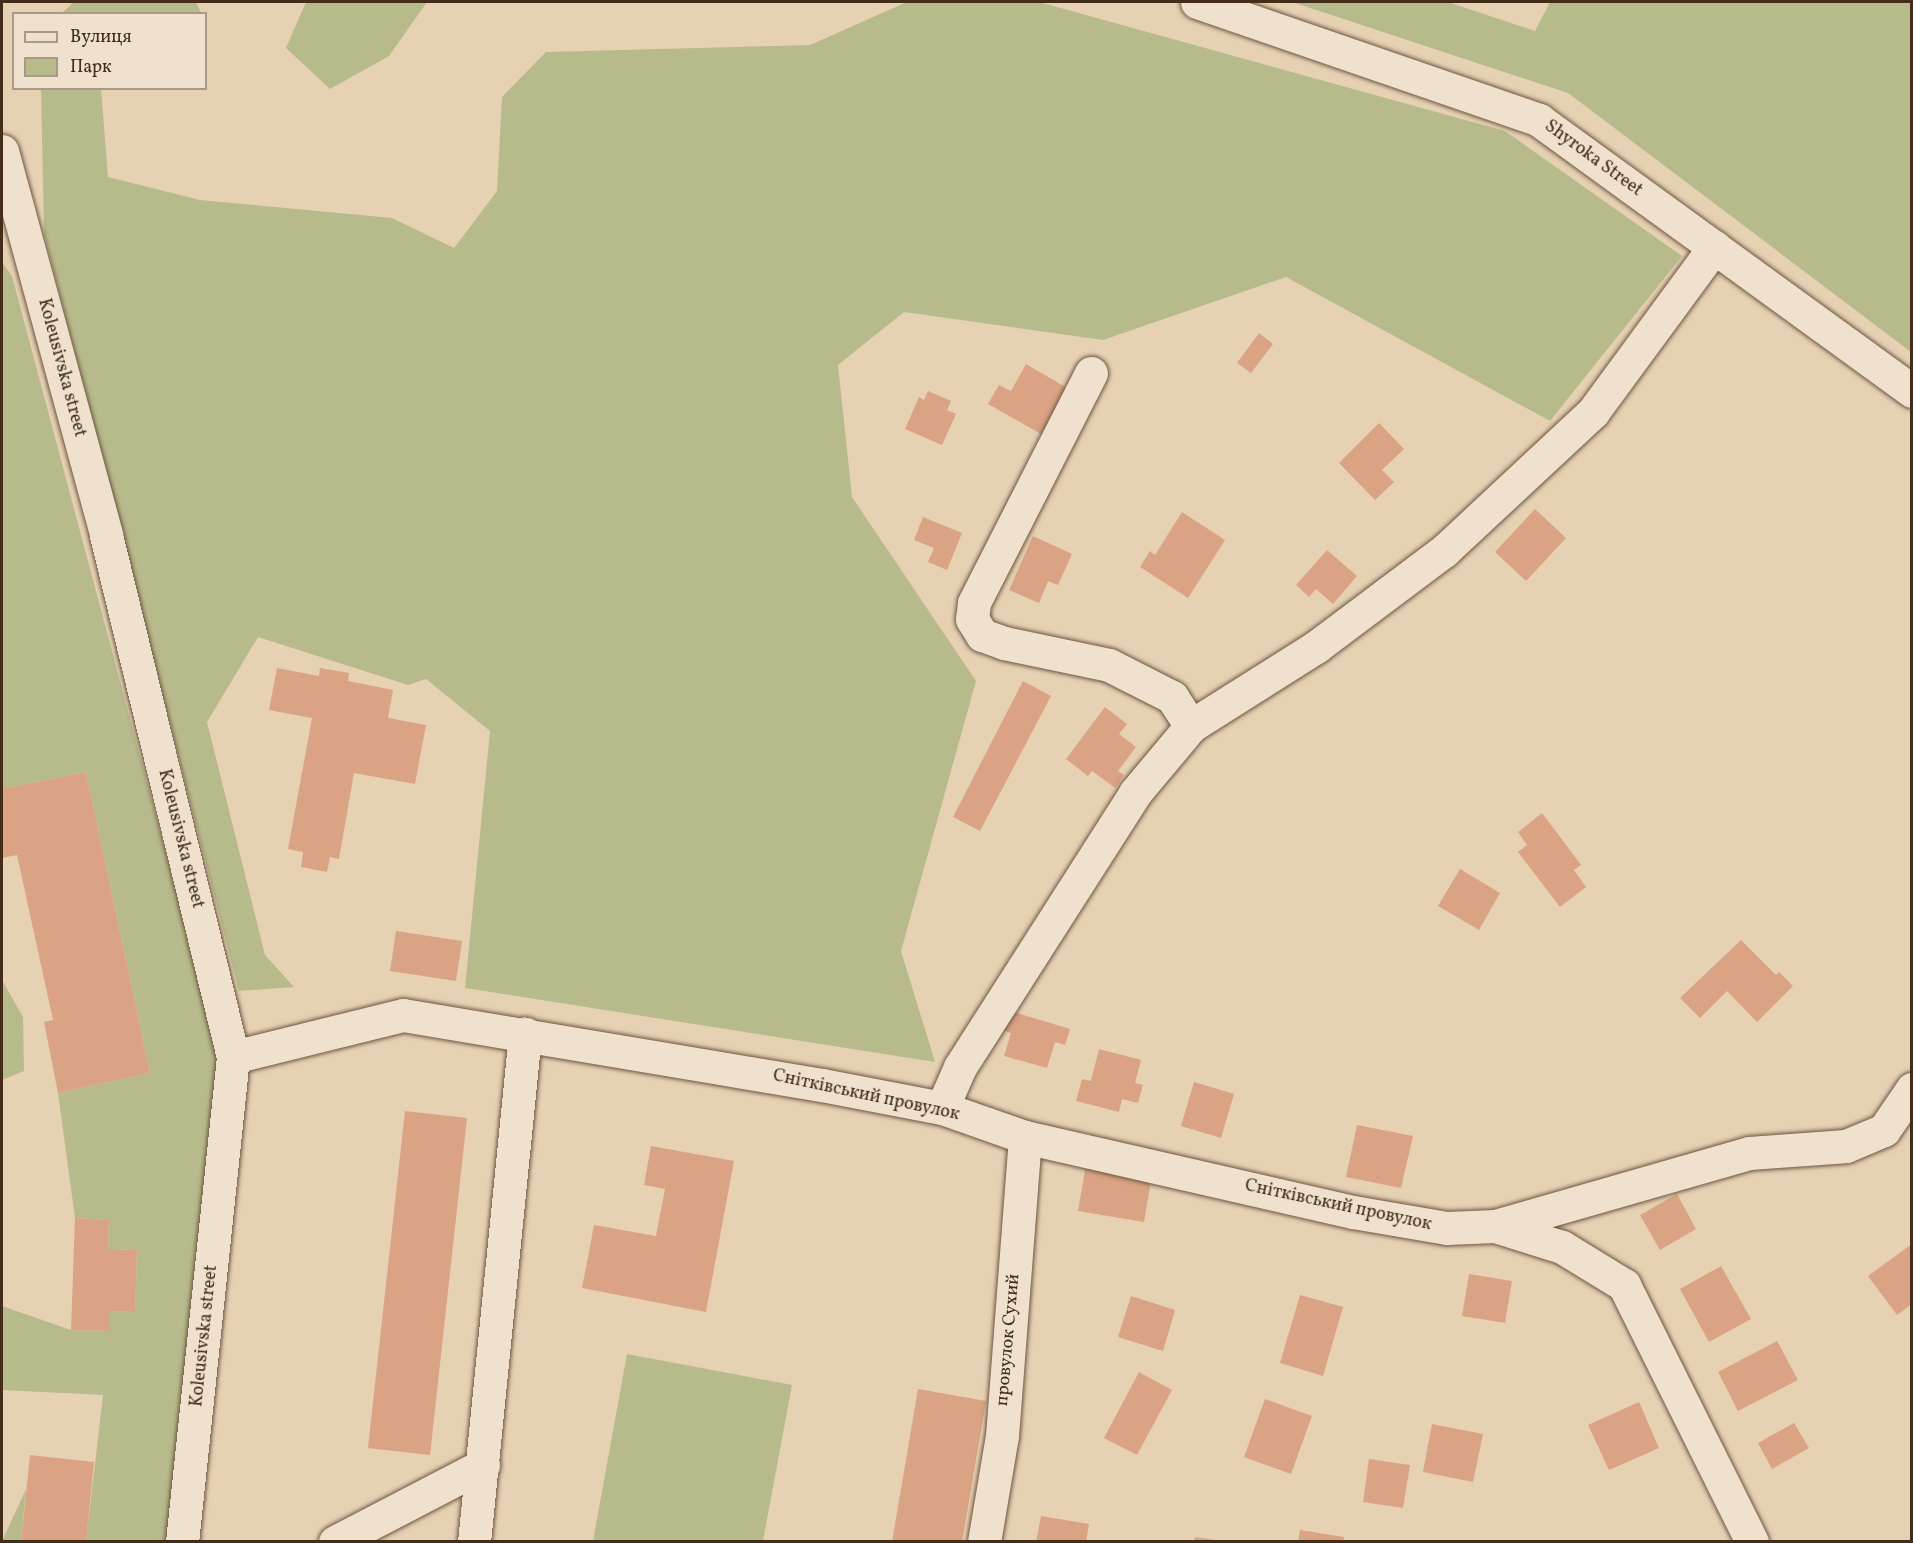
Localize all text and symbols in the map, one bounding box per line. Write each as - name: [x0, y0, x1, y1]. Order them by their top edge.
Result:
- legend: [12, 12, 207, 90]
- text: Вулиця: [70, 25, 132, 50]
- text: Парк: [70, 55, 112, 80]
- street label: Shyroka Street: [1540, 116, 1646, 202]
- street label: Koleusivska street: [32, 296, 90, 440]
- street label: Koleusivska street: [152, 767, 208, 911]
- street label: Снітківський провулок: [771, 1066, 961, 1126]
- street label: Снітківський провулок: [1243, 1176, 1433, 1236]
- street label: Koleusivska street: [187, 1264, 223, 1408]
- street label: провулок Сухий: [992, 1273, 1026, 1407]

